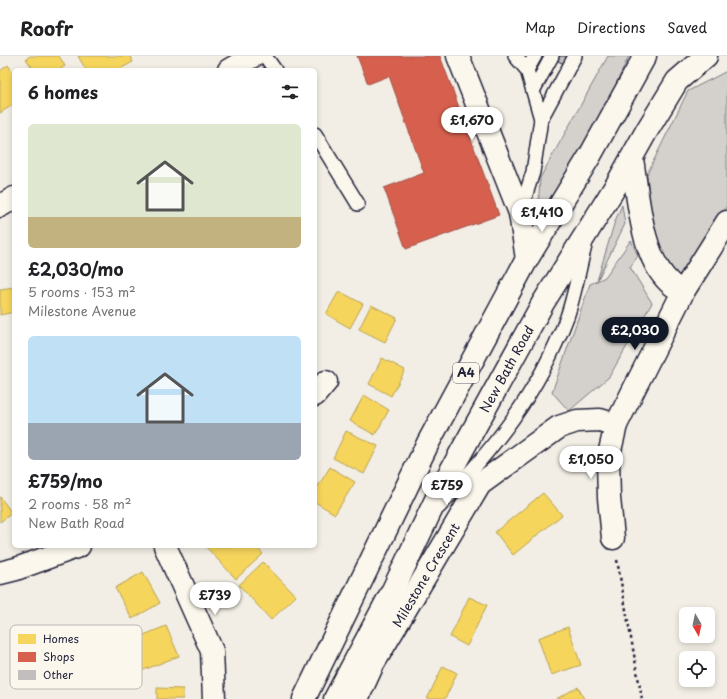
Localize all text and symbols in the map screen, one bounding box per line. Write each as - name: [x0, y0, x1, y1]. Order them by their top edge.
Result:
- text: Roofr: [20, 14, 73, 42]
- text: Map: [525, 17, 555, 38]
- text: Directions: [577, 17, 645, 38]
- text: Saved: [667, 17, 707, 38]
- text: 6 homes: [28, 79, 98, 105]
- icon: filters: [279, 81, 301, 103]
- pin: £1,670: [439, 107, 505, 141]
- text: £1,670: [450, 110, 494, 129]
- icon: home: [129, 150, 201, 222]
- pin: £1,410: [509, 199, 575, 233]
- text: £1,410: [521, 202, 563, 221]
- text: £2,030/mo: [28, 256, 123, 282]
- text: 5 rooms · 153 m²: [28, 282, 136, 301]
- text: Milestone Avenue: [28, 301, 136, 320]
- pin: £2,030: [602, 317, 668, 351]
- text: £2,030: [611, 320, 659, 339]
- street label: New Bath Road: [475, 322, 538, 416]
- icon: home: [129, 362, 201, 434]
- road number: A4: [453, 363, 479, 383]
- pin: £1,050: [558, 446, 624, 480]
- text: £1,050: [568, 449, 614, 468]
- text: £759/mo: [28, 468, 102, 494]
- pin: £759: [423, 472, 471, 506]
- text: £759: [431, 475, 463, 494]
- text: 2 rooms · 58 m²: [28, 494, 131, 513]
- text: New Bath Road: [28, 513, 125, 532]
- street label: Milestone Crescent: [387, 519, 464, 631]
- pin: £739: [191, 582, 239, 616]
- text: £739: [199, 585, 231, 604]
- north arrow: [679, 607, 715, 643]
- map controls: [679, 607, 715, 687]
- legend: [10, 625, 142, 689]
- text: Homes: [43, 630, 79, 647]
- text: Shops: [43, 648, 74, 665]
- button: locate: [679, 651, 715, 687]
- text: Other: [43, 666, 74, 683]

